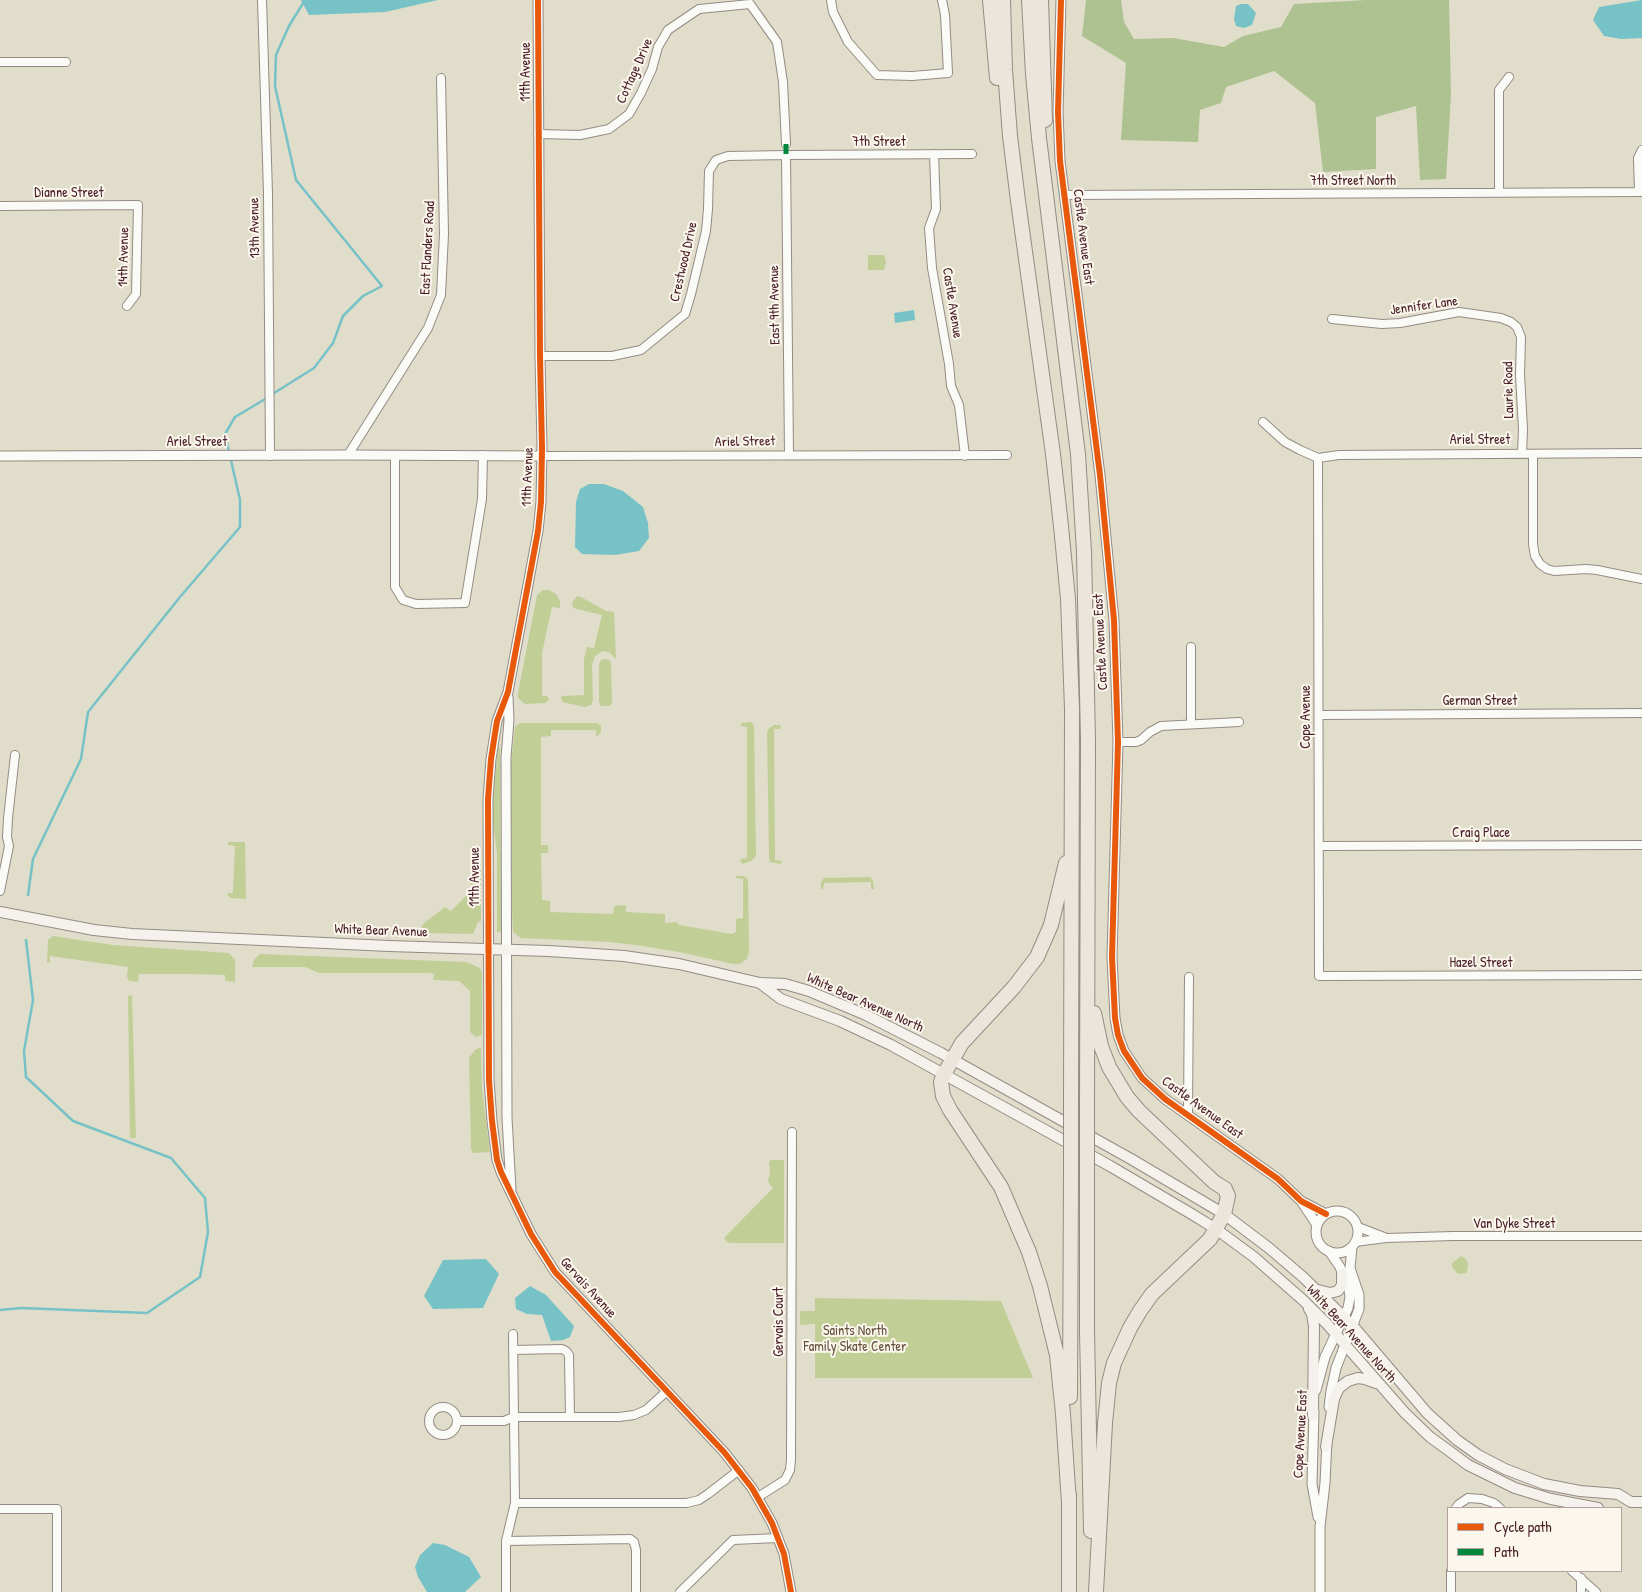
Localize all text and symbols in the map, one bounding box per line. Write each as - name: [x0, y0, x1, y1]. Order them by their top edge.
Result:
- street label: Cottage Drive: [613, 36, 657, 106]
- street label: 11th Avenue: [518, 42, 534, 102]
- street label: 7th Street: [852, 134, 906, 150]
- street label: 7th Street North: [1310, 173, 1396, 189]
- street label: Dianne Street: [34, 185, 104, 201]
- street label: Castle Avenue East: [1069, 188, 1097, 286]
- street label: 13th Avenue: [246, 197, 264, 259]
- street label: East Flanders Road: [417, 201, 439, 295]
- street label: Crestwood Drive: [667, 220, 701, 304]
- street label: 14th Avenue: [115, 227, 133, 287]
- street label: East 9th Avenue: [766, 265, 784, 345]
- street label: Castle Avenue: [938, 266, 966, 340]
- street label: Jennifer Lane: [1389, 293, 1459, 319]
- street label: Laurie Road: [1500, 362, 1518, 418]
- street label: Ariel Street: [1450, 432, 1510, 448]
- street label: Ariel Street: [715, 433, 775, 451]
- street label: Ariel Street: [167, 434, 227, 450]
- street label: 11th Avenue: [519, 447, 537, 507]
- street label: Castle Avenue East: [1090, 593, 1112, 691]
- street label: Cope Avenue: [1298, 685, 1314, 749]
- street label: German Street: [1443, 693, 1517, 709]
- street label: Craig Place: [1452, 825, 1510, 841]
- street label: 11th Avenue: [467, 847, 483, 907]
- street label: White Bear Avenue: [334, 921, 428, 941]
- street label: Hazel Street: [1449, 955, 1513, 971]
- street label: White Bear Avenue North: [804, 970, 926, 1036]
- street label: Castle Avenue East: [1158, 1073, 1246, 1143]
- street label: Van Dyke Street: [1473, 1216, 1555, 1232]
- street label: Gervais Avenue: [556, 1254, 620, 1322]
- street label: White Bear Avenue North: [1303, 1282, 1399, 1386]
- street label: Gervais Court: [771, 1287, 787, 1357]
- park label: Saints North Family Skate Center: [804, 1323, 906, 1355]
- street label: Cope Avenue East: [1290, 1389, 1312, 1479]
- legend: [1447, 1507, 1622, 1572]
- text: Cycle path: [1494, 1516, 1552, 1537]
- text: Path: [1494, 1541, 1519, 1562]

